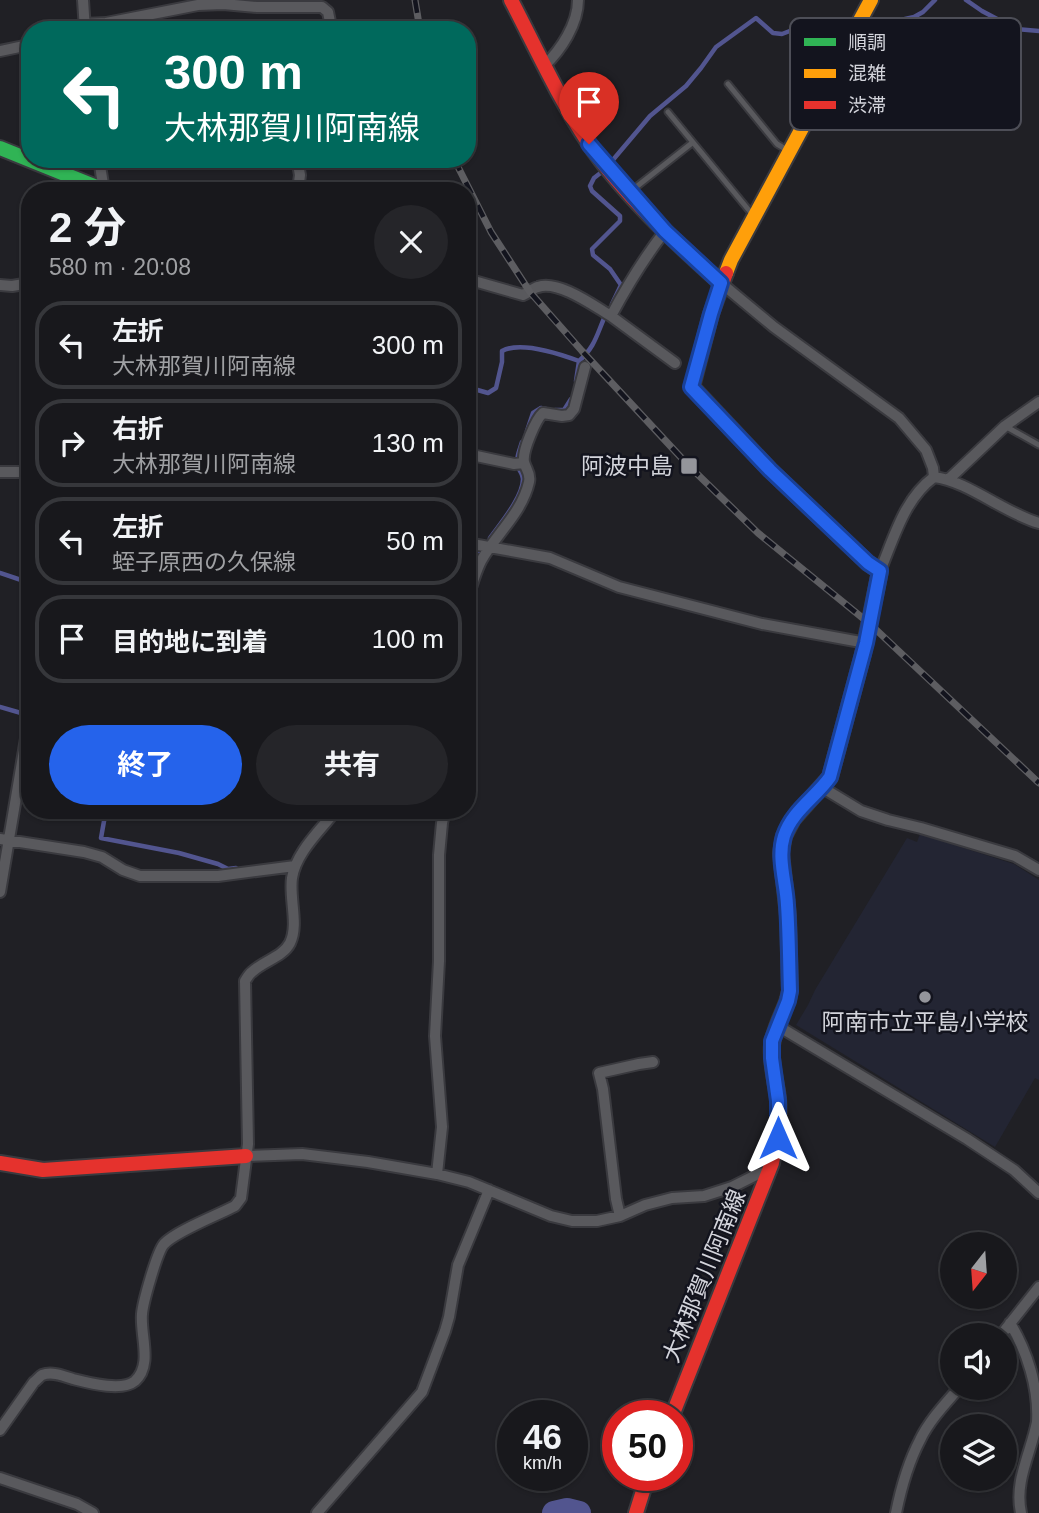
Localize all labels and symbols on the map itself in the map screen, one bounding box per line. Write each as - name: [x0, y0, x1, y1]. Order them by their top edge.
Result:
- legend: [790, 18, 1021, 130]
- text: 順調: [848, 32, 886, 53]
- text: 混雑: [848, 63, 886, 84]
- pin: [559, 72, 619, 144]
- text: 渋滞: [848, 95, 886, 116]
- place label: 阿波中島: [581, 453, 673, 479]
- marker: 阿波中島: [679, 456, 699, 476]
- marker: 阿南市立平島小学校: [917, 989, 933, 1005]
- place label: 阿南市立平島小学校: [822, 1009, 1029, 1035]
- position arrow: [741, 1101, 815, 1175]
- street label: 大林那賀川阿南線: [657, 1186, 751, 1366]
- north arrow: [940, 1232, 1017, 1309]
- speed limit sign: 50: [602, 1400, 693, 1491]

